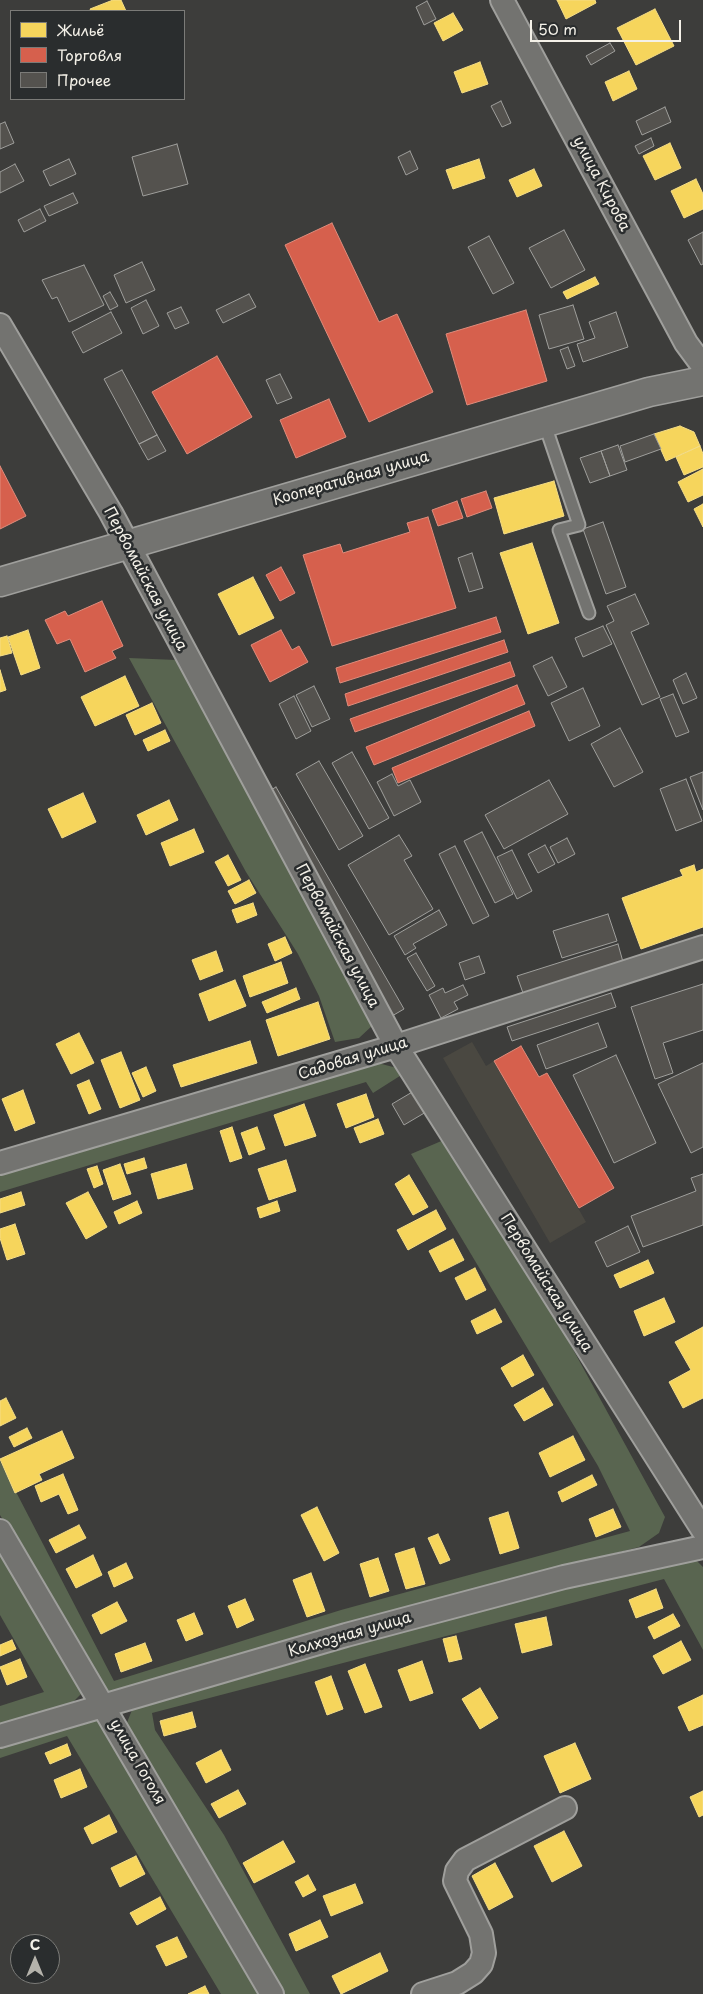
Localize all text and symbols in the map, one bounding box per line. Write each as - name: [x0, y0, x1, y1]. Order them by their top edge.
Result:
- legend: [10, 10, 185, 100]
- scale bar: [533, 10, 684, 42]
- text: 50 m: [538, 17, 577, 40]
- text: Жильё: [57, 18, 104, 41]
- text: Торговля: [57, 43, 122, 66]
- text: Прочее: [57, 68, 111, 91]
- street label: улица Кирова: [568, 134, 634, 234]
- street label: Кооперативная улица: [271, 448, 431, 510]
- street label: Первомайская улица: [100, 504, 190, 654]
- street label: Первомайская улица: [292, 861, 382, 1011]
- street label: Садовая улица: [296, 1034, 410, 1084]
- street label: Первомайская улица: [496, 1210, 596, 1356]
- street label: Колхозная улица: [286, 1609, 414, 1661]
- street label: улица Гоголя: [105, 1716, 169, 1808]
- north arrow: [10, 1934, 60, 1984]
- text: С: [30, 1934, 40, 1955]

